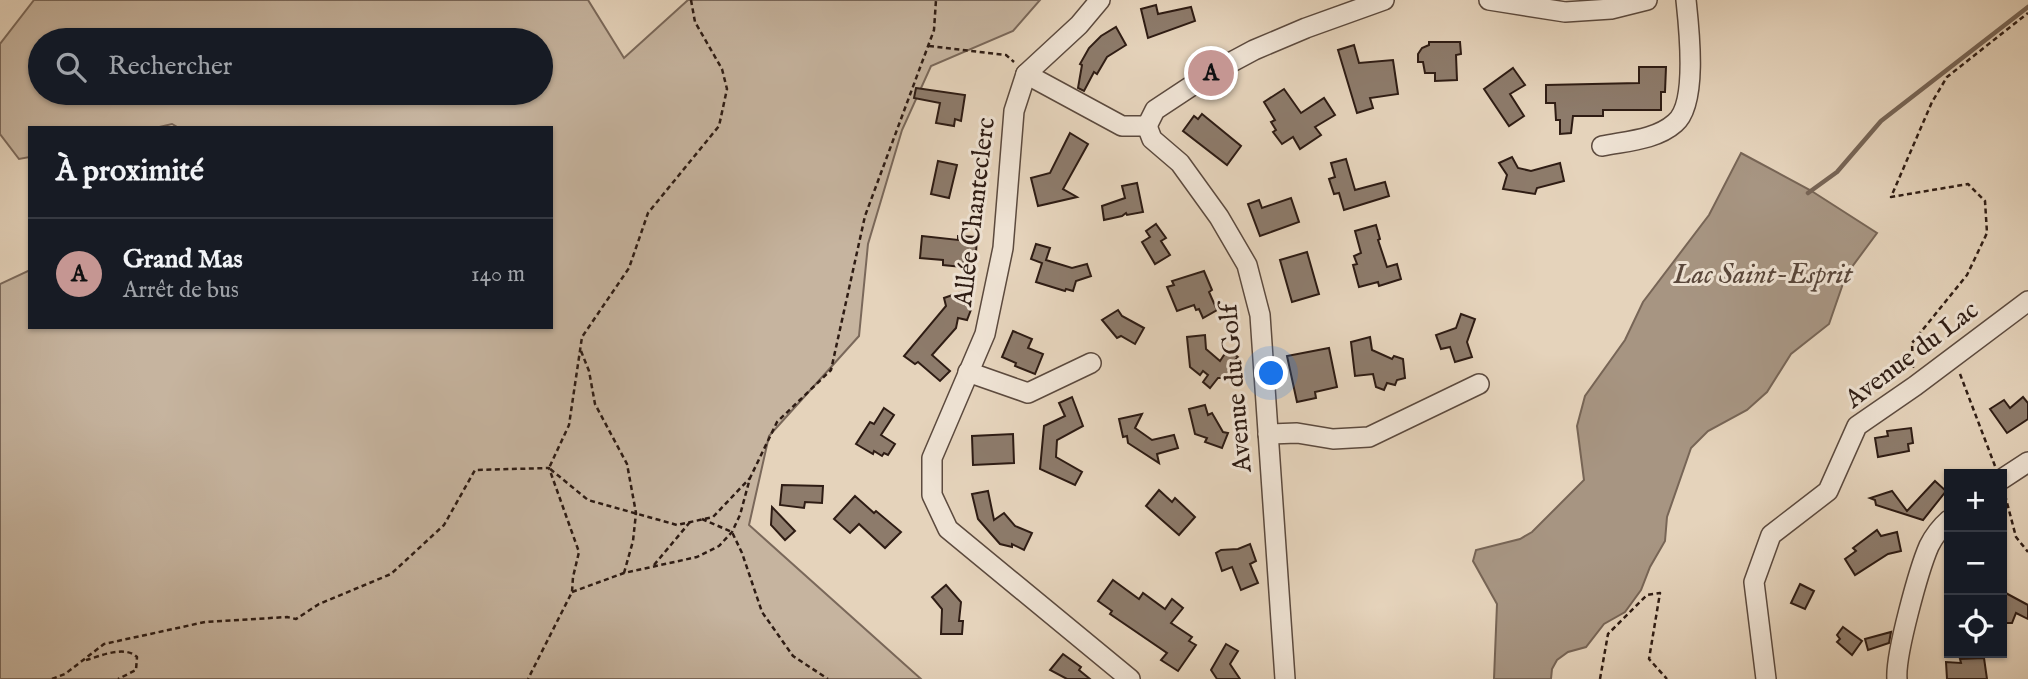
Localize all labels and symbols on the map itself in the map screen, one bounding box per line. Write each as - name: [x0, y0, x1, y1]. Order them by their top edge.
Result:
- pin: A: [1188, 47, 1234, 99]
- street label: Allée Chanteclerc: [947, 116, 1003, 309]
- water label: Lac Saint-Esprit: [1672, 258, 1854, 293]
- street label: Avenue du Lac: [1838, 294, 1985, 417]
- street label: Avenue du Golf: [1212, 298, 1260, 475]
- your location: [1254, 356, 1288, 390]

